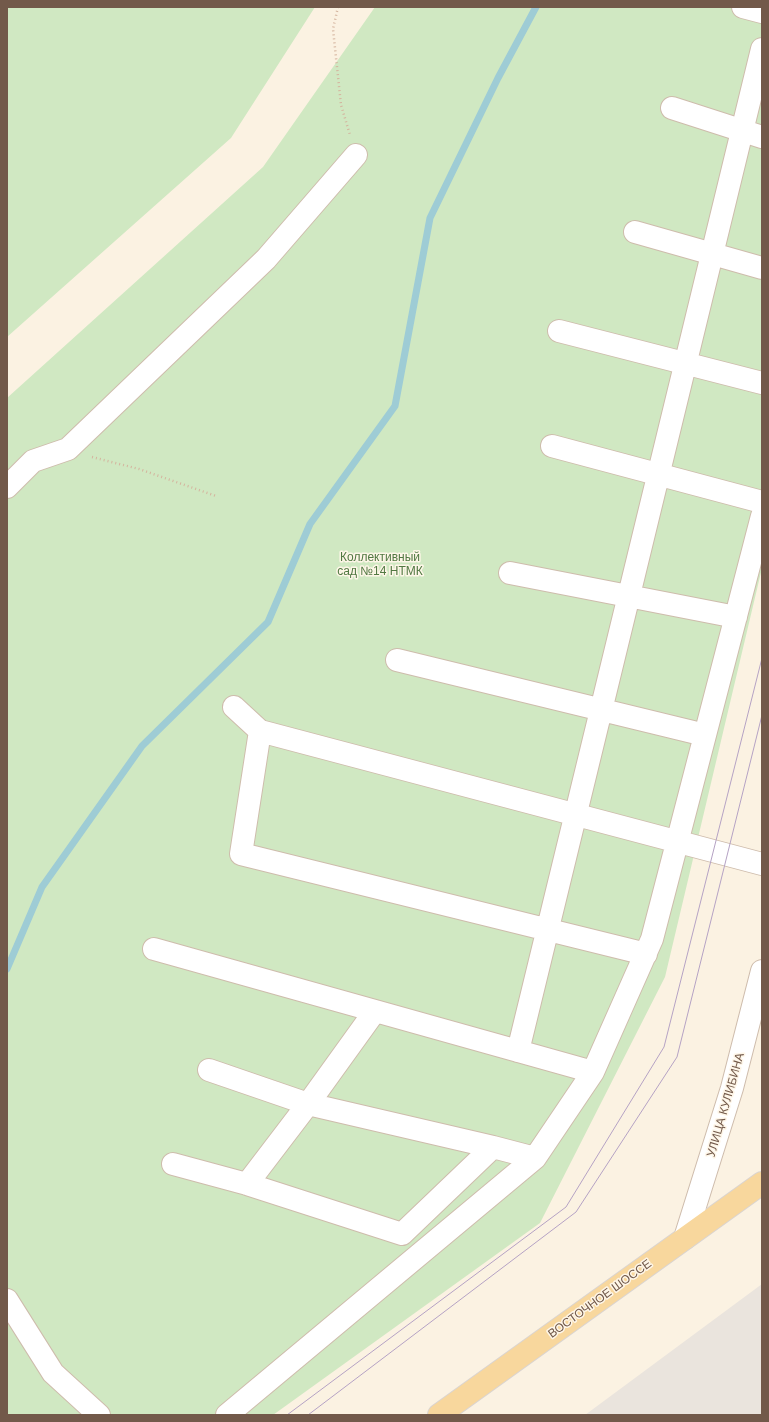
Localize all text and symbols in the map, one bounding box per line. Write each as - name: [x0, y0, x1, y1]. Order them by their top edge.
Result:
- park label: Коллективный сад №14 НТМК: [337, 551, 423, 579]
- street label: УЛИЦА КУЛИБИНА: [704, 1051, 748, 1159]
- street label: ВОСТОЧНОЕ ШОССЕ: [546, 1257, 654, 1341]

